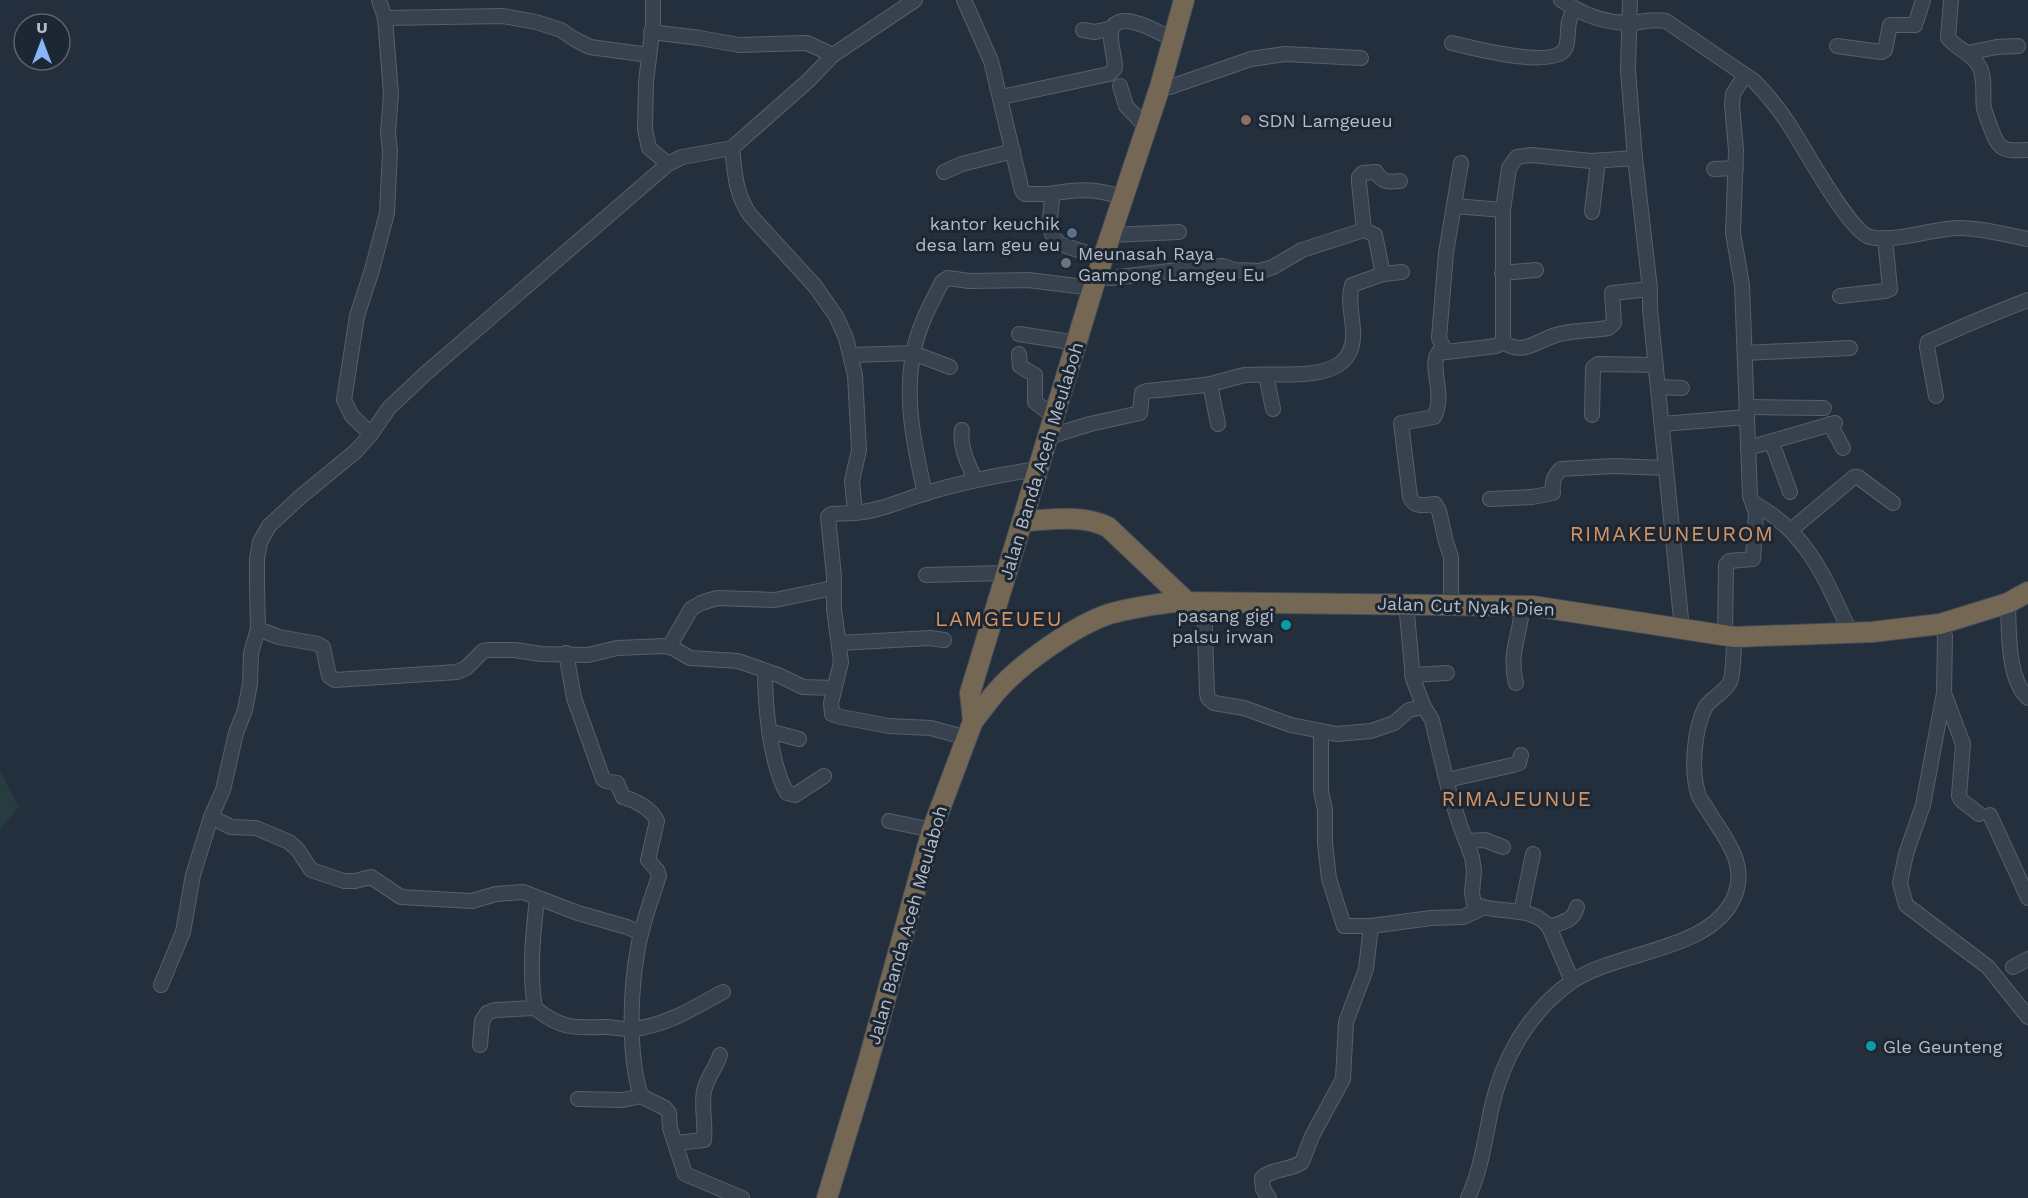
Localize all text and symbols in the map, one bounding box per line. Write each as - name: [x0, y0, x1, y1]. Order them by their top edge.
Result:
- north arrow: [12, 12, 72, 72]
- text: U: [36, 18, 48, 37]
- place label: SDN Lamgeueu: [1258, 110, 1393, 131]
- marker: SDN Lamgeueu: [1239, 113, 1253, 127]
- place label: kantor keuchik desa lam geu eu: [915, 213, 1060, 255]
- marker: kantor keuchik desa lam geu eu: [1065, 226, 1079, 240]
- place label: Meunasah Raya Gampong Lamgeu Eu: [1078, 243, 1265, 285]
- marker: Meunasah Raya Gampong Lamgeu Eu: [1059, 256, 1073, 270]
- street label: Jalan Banda Aceh Meulaboh: [995, 339, 1087, 583]
- district label: RIMAKEUNEUROM: [1570, 521, 1774, 546]
- street label: Jalan Cut Nyak Dien: [1377, 592, 1555, 620]
- place label: pasang gigi palsu irwan: [1172, 605, 1274, 647]
- district label: LAMGEUEU: [935, 606, 1063, 631]
- marker: pasang gigi palsu irwan: [1279, 618, 1293, 632]
- district label: RIMAJEUNUE: [1442, 786, 1592, 811]
- street label: Jalan Banda Aceh Meulaboh: [863, 803, 951, 1047]
- place label: Gle Geunteng: [1883, 1036, 2003, 1057]
- marker: Gle Geunteng: [1864, 1039, 1878, 1053]

